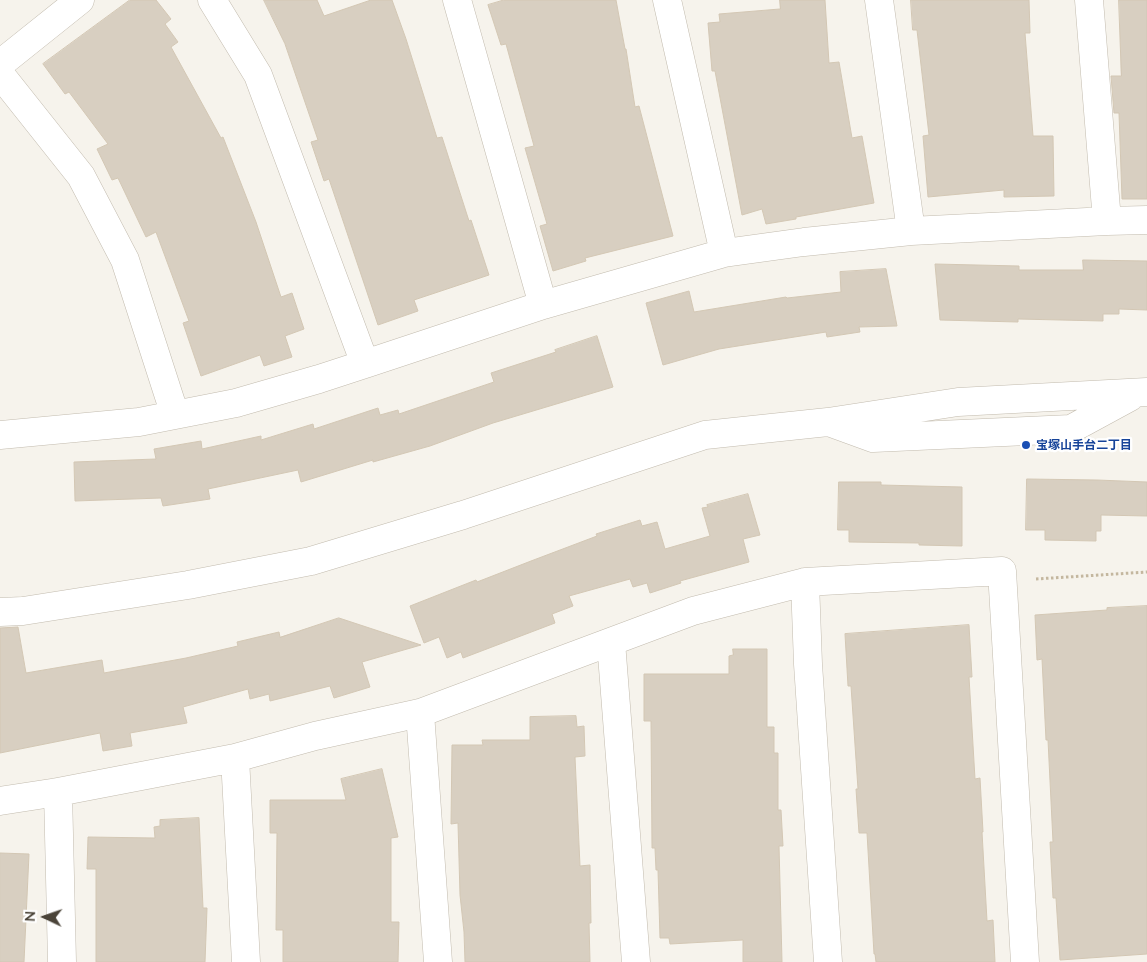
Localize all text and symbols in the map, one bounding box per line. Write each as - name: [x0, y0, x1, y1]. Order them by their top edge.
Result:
- place label: 宝塚山手台二丁目: [1036, 438, 1132, 452]
- marker: 宝塚山手台二丁目: [1020, 439, 1032, 451]
- north arrow: [20, 892, 70, 942]
- text: N: [21, 910, 38, 922]

